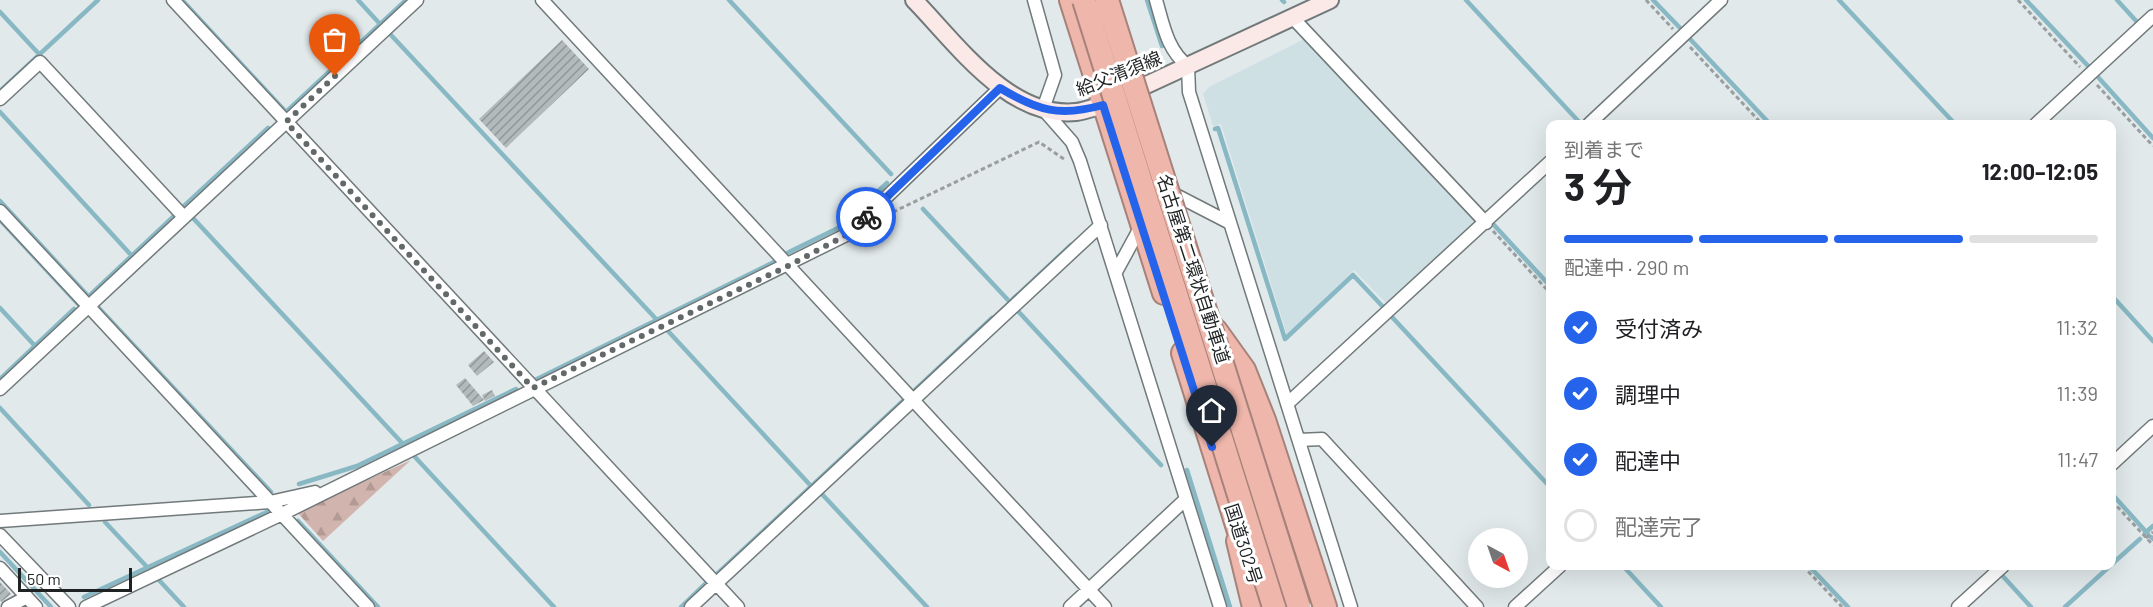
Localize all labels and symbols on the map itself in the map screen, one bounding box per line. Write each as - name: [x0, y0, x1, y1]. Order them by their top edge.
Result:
- pin: [309, 14, 360, 76]
- street label: 給父清須線: [1073, 46, 1164, 100]
- street label: 名古屋第二環状自動車道: [1153, 171, 1235, 366]
- courier: [836, 187, 896, 247]
- pin: [1186, 385, 1237, 447]
- street label: 国道302号: [1221, 501, 1267, 587]
- north arrow: [1468, 528, 1528, 588]
- scale bar: [18, 565, 132, 592]

